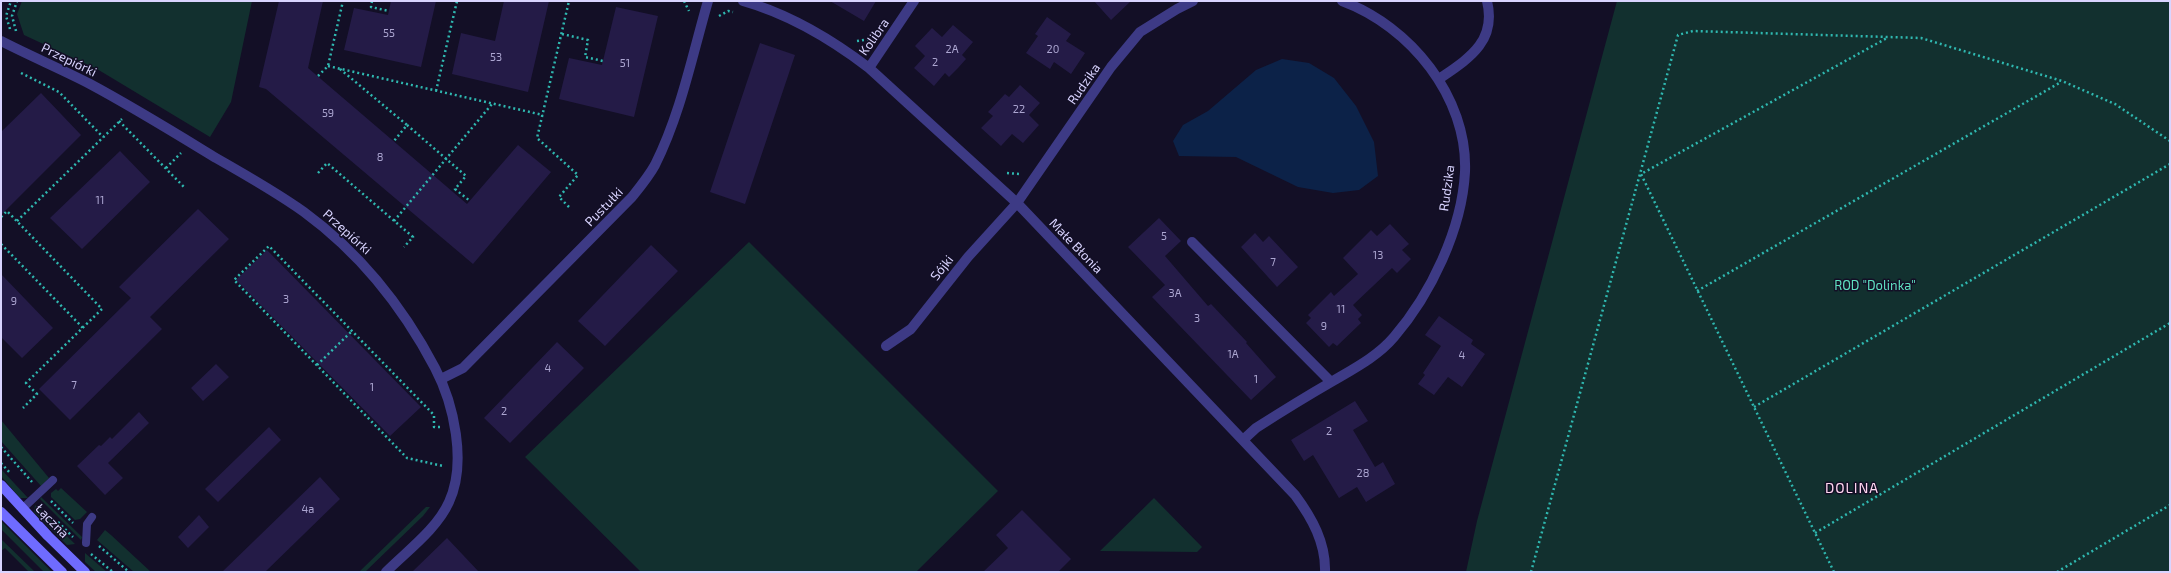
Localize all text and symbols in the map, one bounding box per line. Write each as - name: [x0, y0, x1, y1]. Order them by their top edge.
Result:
- street label: Kolibra: [856, 15, 892, 59]
- house number: 55: [383, 26, 395, 40]
- street label: Przepiórki: [39, 40, 99, 80]
- house number: 2A: [945, 42, 959, 56]
- house number: 20: [1047, 42, 1059, 56]
- house number: 53: [490, 50, 502, 64]
- house number: 2: [932, 55, 938, 69]
- house number: 51: [620, 56, 630, 70]
- street label: Rudzika: [1064, 60, 1104, 108]
- house number: 22: [1013, 102, 1025, 116]
- house number: 59: [322, 106, 334, 120]
- house number: 8: [377, 150, 383, 164]
- street label: Rudzika: [1436, 164, 1458, 212]
- street label: Pustułki: [582, 184, 626, 230]
- house number: 11: [96, 193, 104, 207]
- street label: Przepiórki: [320, 206, 374, 258]
- street label: Małe Błonia: [1046, 215, 1106, 277]
- house number: 5: [1161, 229, 1167, 243]
- house number: 13: [1373, 248, 1383, 262]
- street label: Sójki: [927, 252, 957, 284]
- house number: 7: [1270, 255, 1276, 269]
- park label: ROD "Dolinka": [1834, 278, 1916, 294]
- house number: 3A: [1169, 286, 1181, 300]
- house number: 3: [283, 292, 289, 306]
- house number: 9: [11, 294, 17, 308]
- house number: 11: [1337, 302, 1345, 316]
- house number: 3: [1194, 311, 1200, 325]
- house number: 9: [1321, 319, 1327, 333]
- house number: 1A: [1227, 347, 1239, 361]
- house number: 4: [1459, 348, 1465, 362]
- house number: 4: [545, 361, 551, 375]
- house number: 1: [1254, 372, 1258, 386]
- house number: 7: [71, 378, 77, 392]
- house number: 1: [370, 380, 374, 394]
- house number: 2: [501, 404, 507, 418]
- house number: 2: [1326, 424, 1332, 438]
- house number: 28: [1357, 466, 1369, 480]
- district label: DOLINA: [1825, 480, 1879, 496]
- street label: Łączna: [32, 501, 72, 541]
- house number: 4a: [302, 502, 314, 516]

